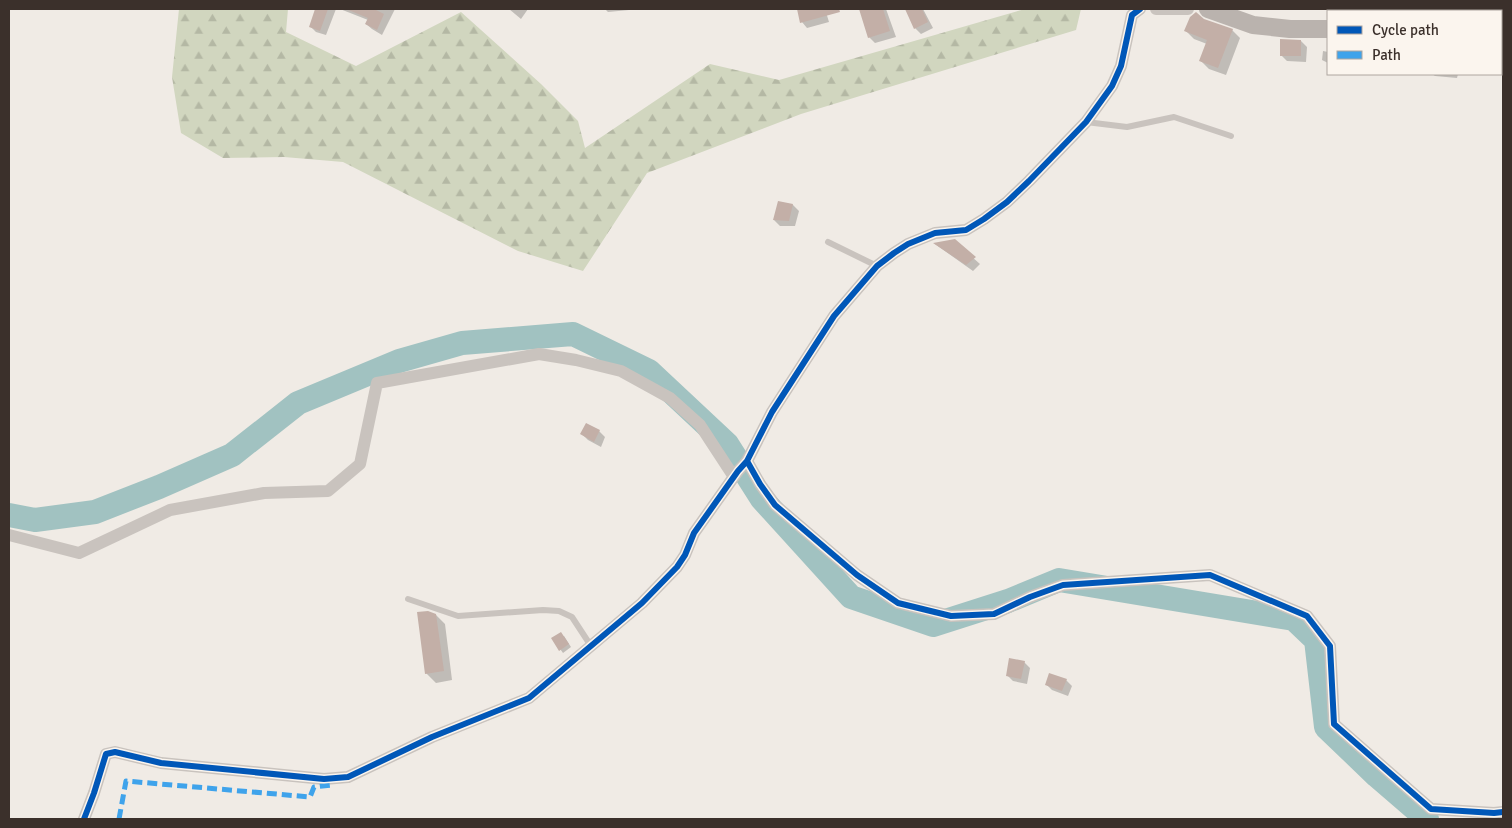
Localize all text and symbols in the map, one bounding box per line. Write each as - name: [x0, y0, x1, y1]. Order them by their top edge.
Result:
- legend: [1327, 10, 1502, 75]
- text: Cycle path: [1372, 21, 1439, 39]
- text: Path: [1372, 46, 1401, 64]

